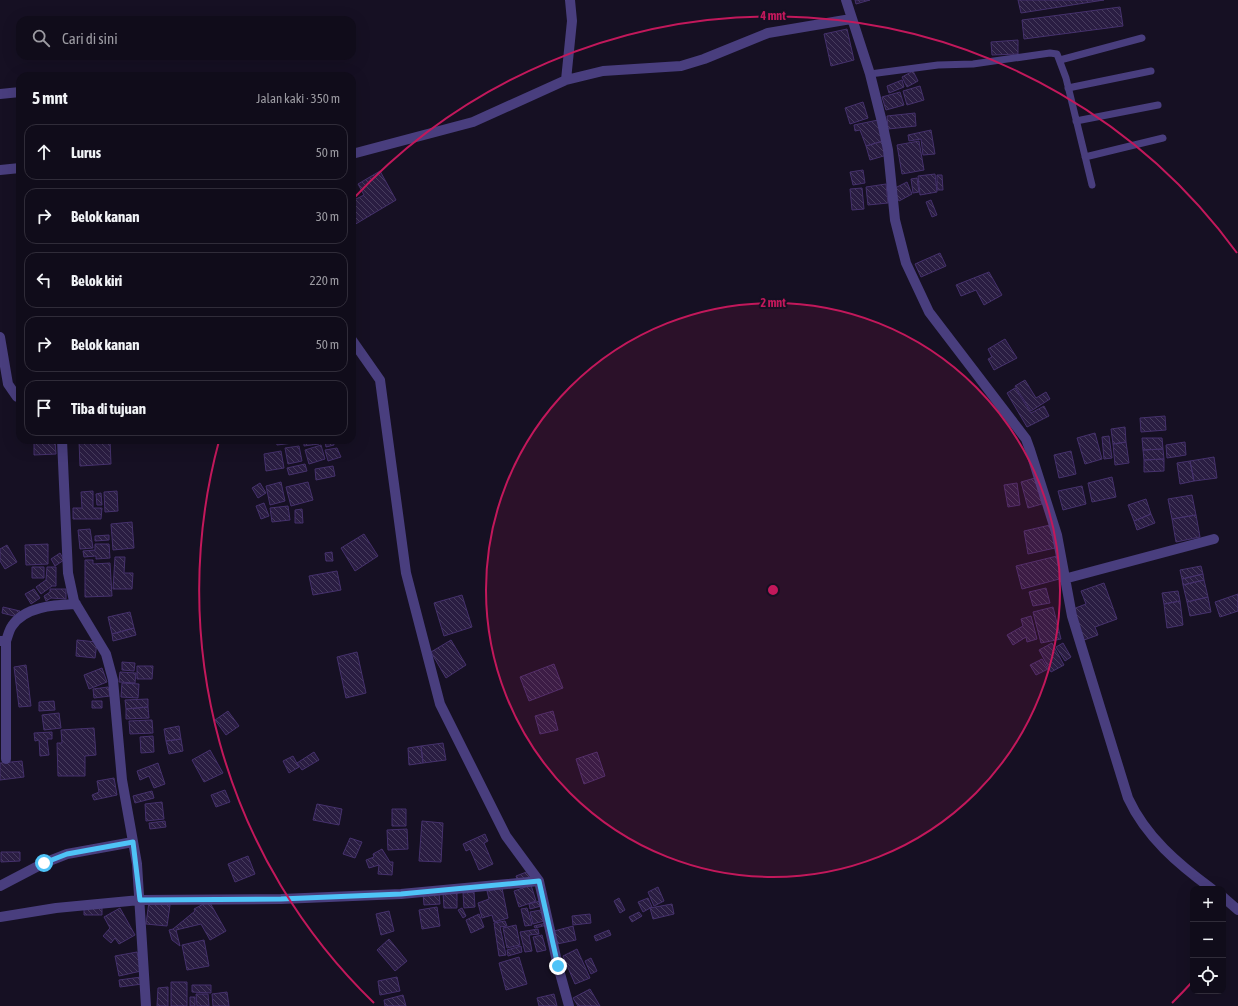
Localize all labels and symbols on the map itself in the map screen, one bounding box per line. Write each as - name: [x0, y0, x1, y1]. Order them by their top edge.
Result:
- text: 4 mnt: [759, 9, 786, 23]
- text: 2 mnt: [760, 296, 786, 310]
- centre of rings: [766, 583, 780, 597]
- route start: [35, 854, 53, 872]
- route end: [549, 957, 567, 975]

